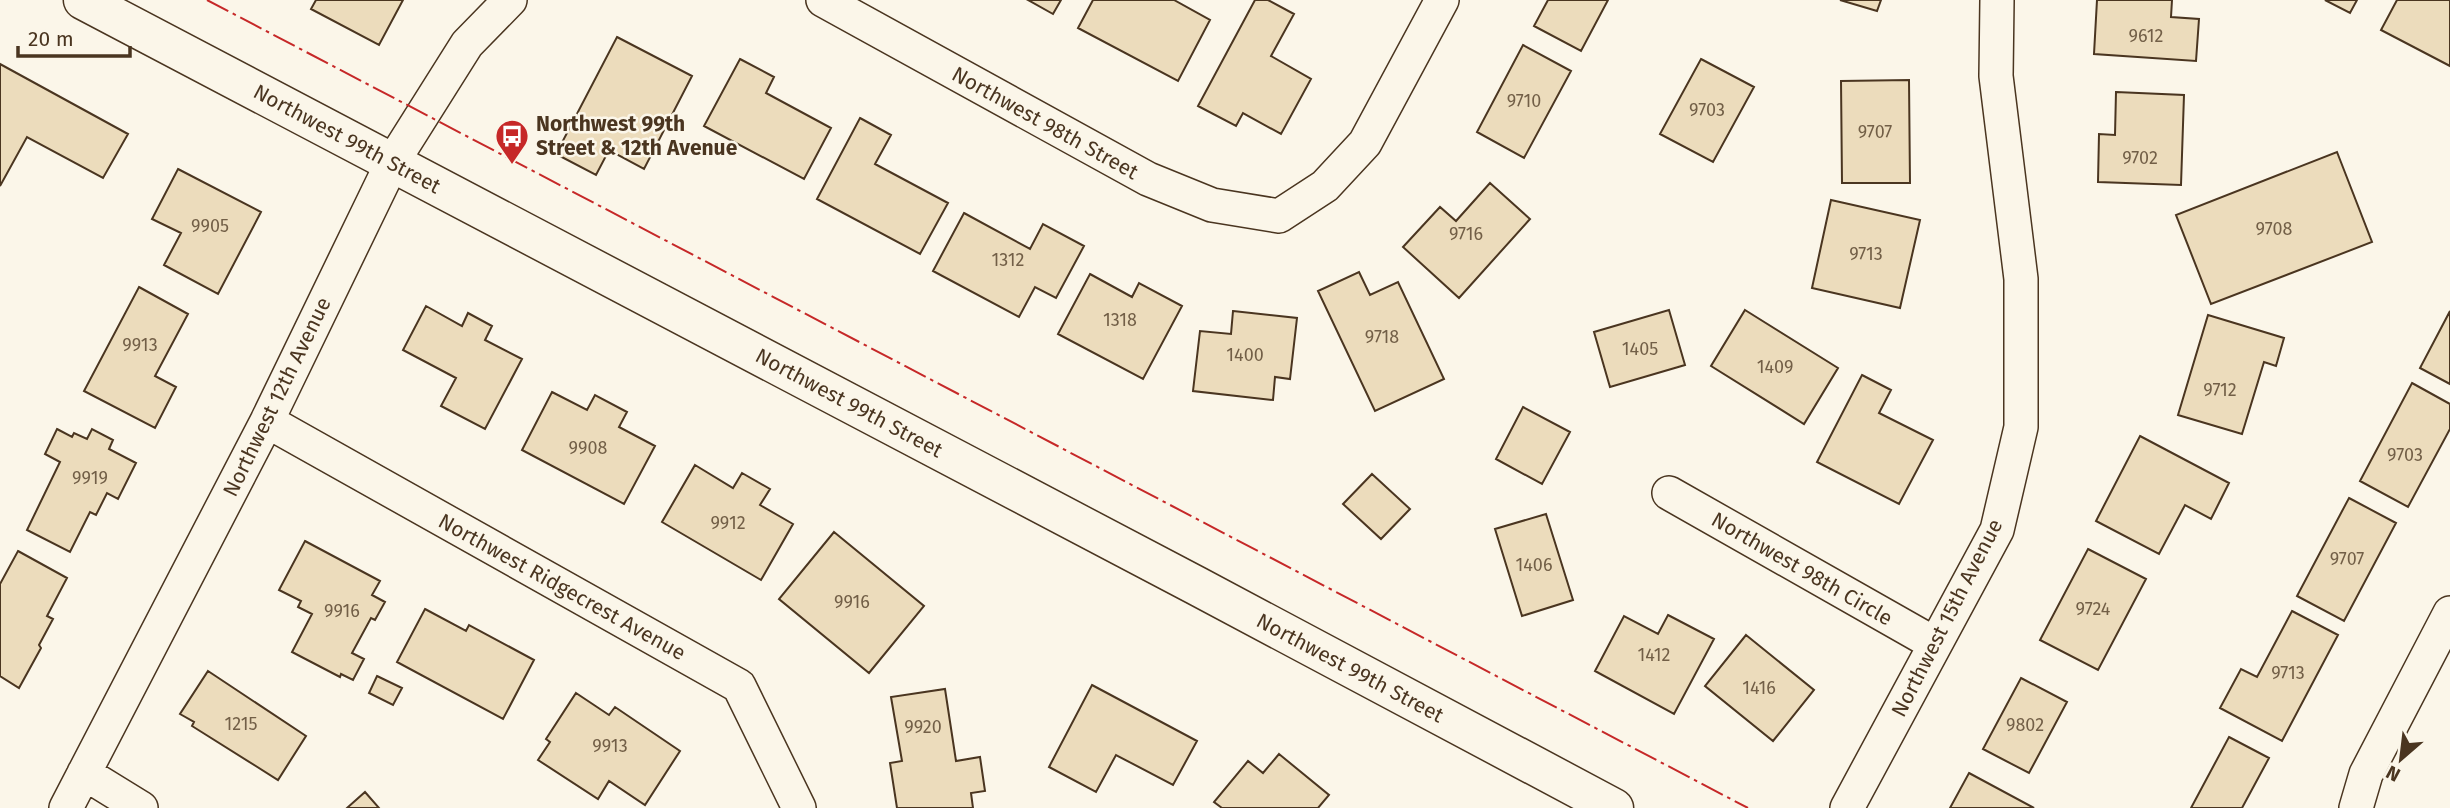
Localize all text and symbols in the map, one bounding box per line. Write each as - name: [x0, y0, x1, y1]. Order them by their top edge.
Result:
- scale bar: [18, 14, 130, 58]
- house number: 9612: [2129, 25, 2164, 47]
- text: 20 m: [28, 26, 74, 52]
- street label: Northwest 98th Street: [947, 61, 1143, 185]
- street label: Northwest 99th Street: [249, 79, 446, 200]
- house number: 9710: [1507, 90, 1541, 112]
- house number: 9703: [1689, 99, 1725, 121]
- place label: Northwest 99th Street & 12th Avenue: [536, 111, 738, 161]
- bus stop icon: Northwest 99th Street & 12th Avenue: [493, 117, 531, 166]
- house number: 9707: [1858, 121, 1892, 143]
- house number: 9702: [2122, 147, 2158, 169]
- house number: 9905: [191, 215, 229, 237]
- house number: 9708: [2256, 218, 2293, 240]
- house number: 9716: [1449, 223, 1483, 245]
- house number: 9713: [1849, 243, 1883, 265]
- house number: 1312: [991, 249, 1025, 271]
- street label: Northwest 12th Avenue: [217, 293, 337, 501]
- house number: 1318: [1103, 309, 1137, 331]
- house number: 9718: [1365, 326, 1399, 348]
- house number: 9913: [122, 334, 158, 356]
- house number: 1405: [1622, 338, 1658, 360]
- street label: Northwest 99th Street: [751, 343, 948, 464]
- house number: 1400: [1226, 344, 1264, 366]
- house number: 1409: [1757, 356, 1793, 378]
- house number: 9712: [2203, 379, 2237, 401]
- house number: 9908: [569, 437, 608, 459]
- house number: 9703: [2387, 444, 2423, 466]
- house number: 9919: [72, 467, 108, 489]
- street label: Northwest 98th Circle: [1707, 507, 1897, 631]
- street label: Northwest Ridgecrest Avenue: [434, 508, 690, 666]
- house number: 9912: [710, 512, 746, 534]
- street label: Northwest 15th Avenue: [1886, 515, 2008, 721]
- house number: 9707: [2330, 548, 2364, 570]
- house number: 1406: [1515, 554, 1553, 576]
- house number: 9916: [834, 591, 870, 613]
- house number: 9724: [2076, 598, 2111, 620]
- house number: 9916: [324, 600, 360, 622]
- street label: Northwest 99th Street: [1252, 608, 1449, 729]
- house number: 1412: [1637, 644, 1671, 666]
- house number: 9713: [2271, 662, 2305, 684]
- house number: 1416: [1742, 677, 1776, 699]
- house number: 1215: [224, 713, 258, 735]
- house number: 9802: [2006, 714, 2044, 736]
- house number: 9920: [904, 716, 942, 738]
- north arrow: [2366, 724, 2436, 794]
- house number: 9913: [592, 735, 628, 757]
- text: N: [2382, 760, 2404, 787]

